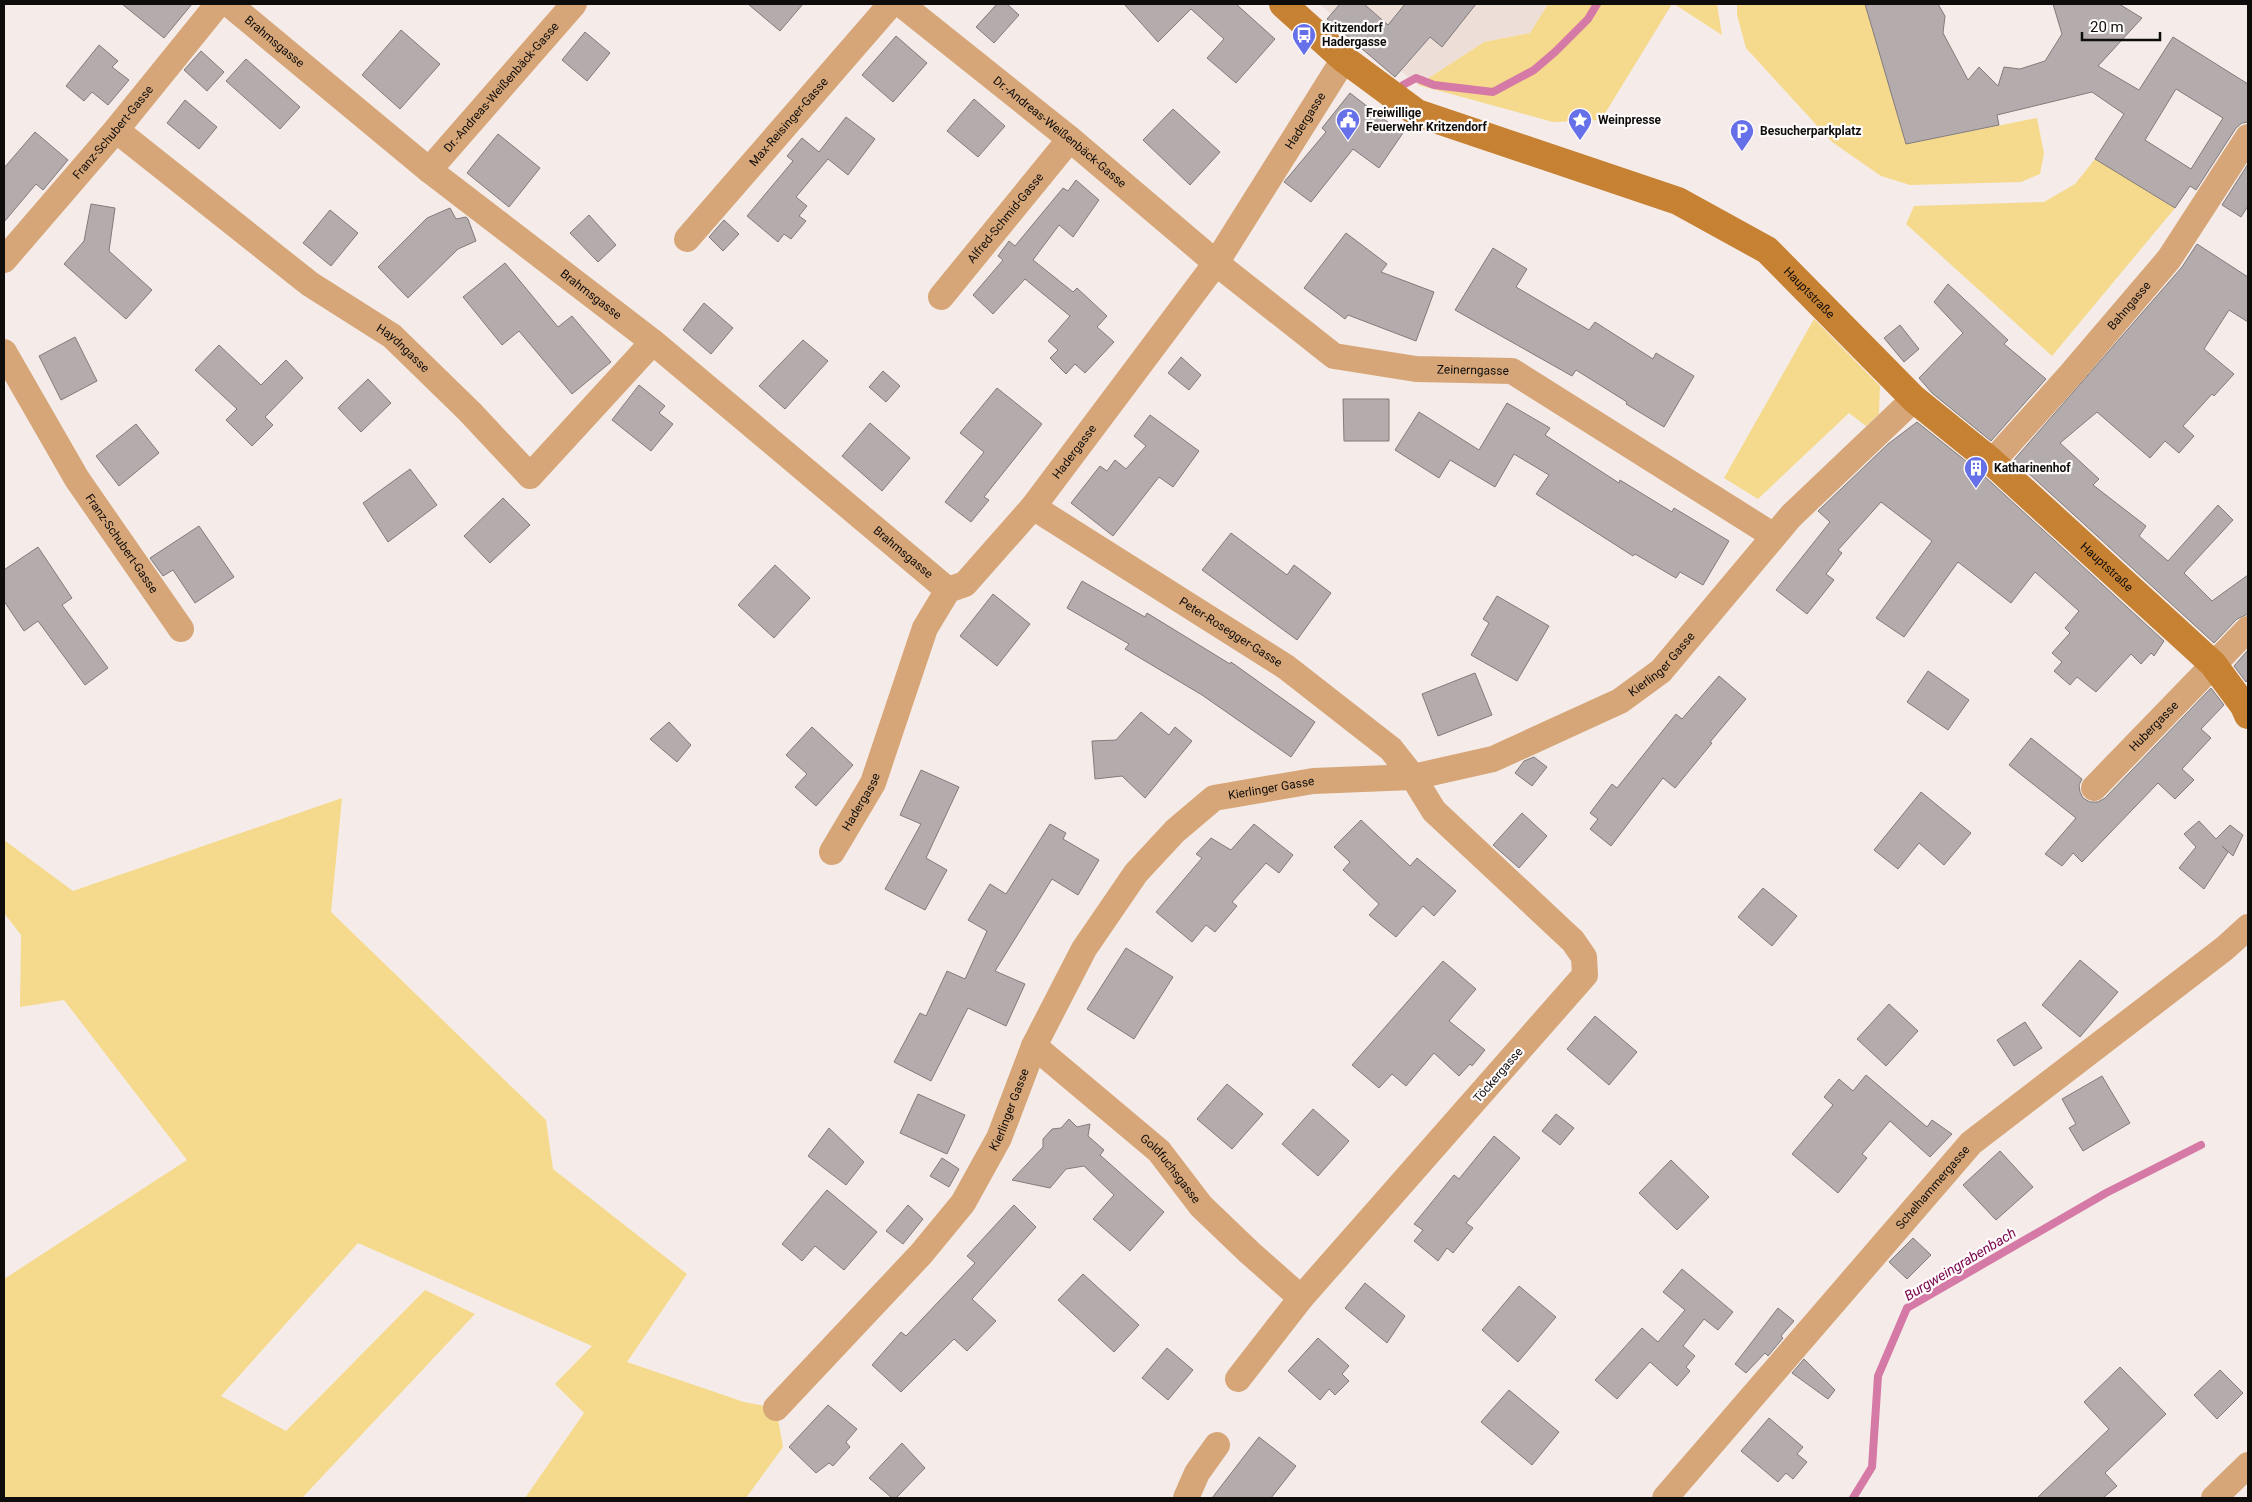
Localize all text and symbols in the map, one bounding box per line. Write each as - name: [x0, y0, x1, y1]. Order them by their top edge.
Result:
- scale bar: [2082, 10, 2160, 42]
- street label: Brahmsgasse: [242, 13, 307, 70]
- text: 20 m: [2090, 18, 2124, 36]
- street label: Dr.-Andreas-Weißenbäck-Gasse: [441, 19, 562, 155]
- place label: Kritzendorf Hadergasse: [1322, 21, 1387, 49]
- bus stop icon: Kritzendorf Hadergasse: [1291, 22, 1317, 56]
- street label: Dr.-Andreas-Weißenbäck-Gasse: [990, 73, 1129, 191]
- street label: Max-Reisinger-Gasse: [746, 75, 831, 169]
- street label: Franz-Schubert-Gasse: [70, 83, 156, 182]
- street label: Hadergasse: [1282, 90, 1328, 152]
- place label: Freiwillige Feuerwehr Kritzendorf: [1366, 106, 1488, 134]
- public building icon: Freiwillige Feuerwehr Kritzendorf: [1335, 107, 1361, 141]
- place icon: Weinpresse: [1567, 107, 1593, 141]
- place label: Weinpresse: [1598, 113, 1662, 127]
- parking icon: Besucherparkplatz: [1729, 118, 1755, 152]
- place label: Besucherparkplatz: [1760, 124, 1861, 138]
- street label: Alfred-Schmid-Gasse: [965, 170, 1046, 266]
- street label: Hauptstraße: [1781, 264, 1837, 321]
- street label: Brahmsgasse: [558, 266, 624, 322]
- street label: Bahngasse: [2105, 279, 2154, 333]
- street label: Haydngasse: [374, 321, 432, 375]
- street label: Zeinerngasse: [1437, 362, 1509, 378]
- street label: Hadergasse: [1050, 422, 1099, 482]
- building icon: Katharinenhof: [1963, 455, 1989, 489]
- place label: Katharinenhof: [1994, 461, 2071, 475]
- street label: Franz-Schubert-Gasse: [82, 491, 161, 596]
- street label: Brahmsgasse: [871, 523, 936, 581]
- street label: Hauptstraße: [2078, 539, 2136, 594]
- street label: Peter-Rosegger-Gasse: [1177, 594, 1285, 670]
- street label: Kierlinger Gasse: [1626, 629, 1698, 699]
- street label: Hubergasse: [2126, 698, 2181, 754]
- street label: Hadergasse: [839, 771, 883, 833]
- street label: Kierlinger Gasse: [1227, 774, 1315, 802]
- street label: Töckergasse: [1470, 1045, 1526, 1105]
- street label: Kierlinger Gasse: [986, 1067, 1032, 1153]
- street label: Goldfuchsgasse: [1137, 1131, 1203, 1206]
- street label: Schelhammergasse: [1893, 1143, 1973, 1232]
- water label: Burgweingrabenbach: [1901, 1224, 2019, 1304]

